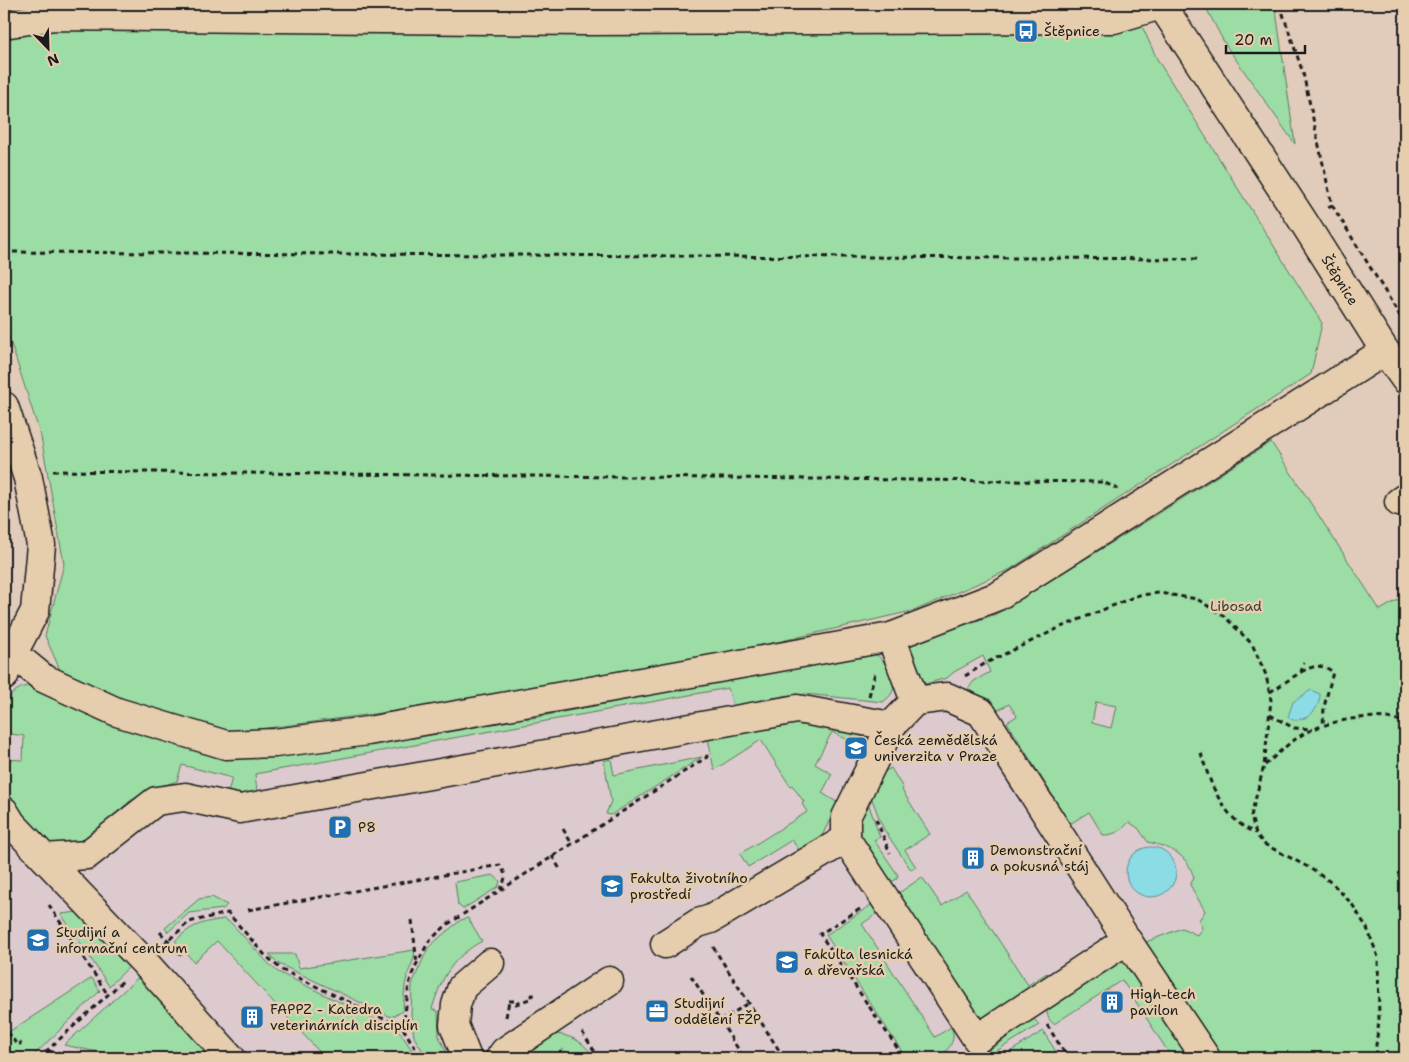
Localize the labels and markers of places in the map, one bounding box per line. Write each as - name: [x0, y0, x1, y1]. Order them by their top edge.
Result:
- bus stop icon: Štěpnice: [1013, 18, 1039, 44]
- place label: Štěpnice: [1044, 22, 1100, 40]
- place label: Česká zemědělská univerzita v Praze: [874, 731, 998, 765]
- school or university icon: Česká zemědělská univerzita v Praze: [843, 735, 869, 761]
- parking icon: P8: [327, 814, 353, 840]
- place label: P8: [358, 818, 376, 836]
- place label: Demonstrační a pokusná stáj: [990, 841, 1089, 875]
- building icon: Demonstrační a pokusná stáj: [960, 845, 986, 871]
- place label: Fakulta životního prostředí: [630, 869, 748, 903]
- school or university icon: Fakulta životního prostředí: [599, 873, 625, 899]
- place label: Studijní a informační centrum: [56, 923, 187, 957]
- school or university icon: Studijní a informační centrum: [25, 927, 51, 953]
- place label: Fakulta lesnická a dřevařská: [804, 945, 913, 979]
- school or university icon: Fakulta lesnická a dřevařská: [774, 949, 800, 975]
- place label: High-tech pavilon: [1130, 985, 1196, 1019]
- building icon: High-tech pavilon: [1099, 989, 1125, 1015]
- place label: Studijní oddělení FŽP: [674, 994, 761, 1028]
- office icon: Studijní oddělení FŽP: [644, 998, 670, 1024]
- place label: FAPPZ - Katedra veterinárních disciplín: [270, 1000, 419, 1034]
- building icon: FAPPZ - Katedra veterinárních disciplín: [239, 1004, 265, 1030]

